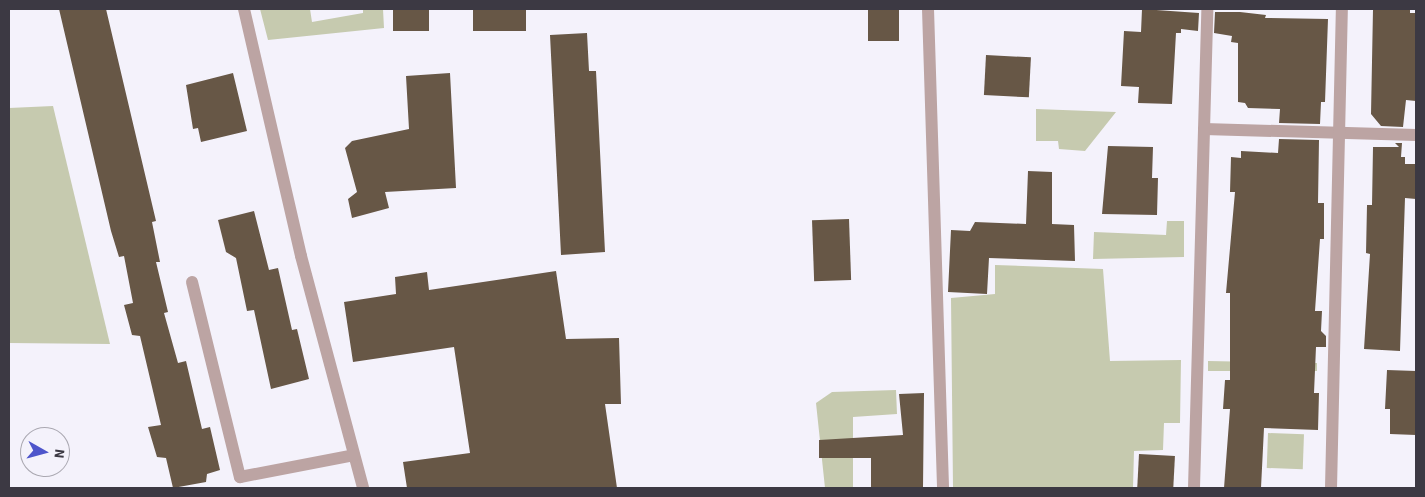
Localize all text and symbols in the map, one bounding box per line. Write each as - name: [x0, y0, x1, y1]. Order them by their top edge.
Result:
- north arrow: [20, 427, 70, 477]
- text: N: [48, 448, 69, 460]

